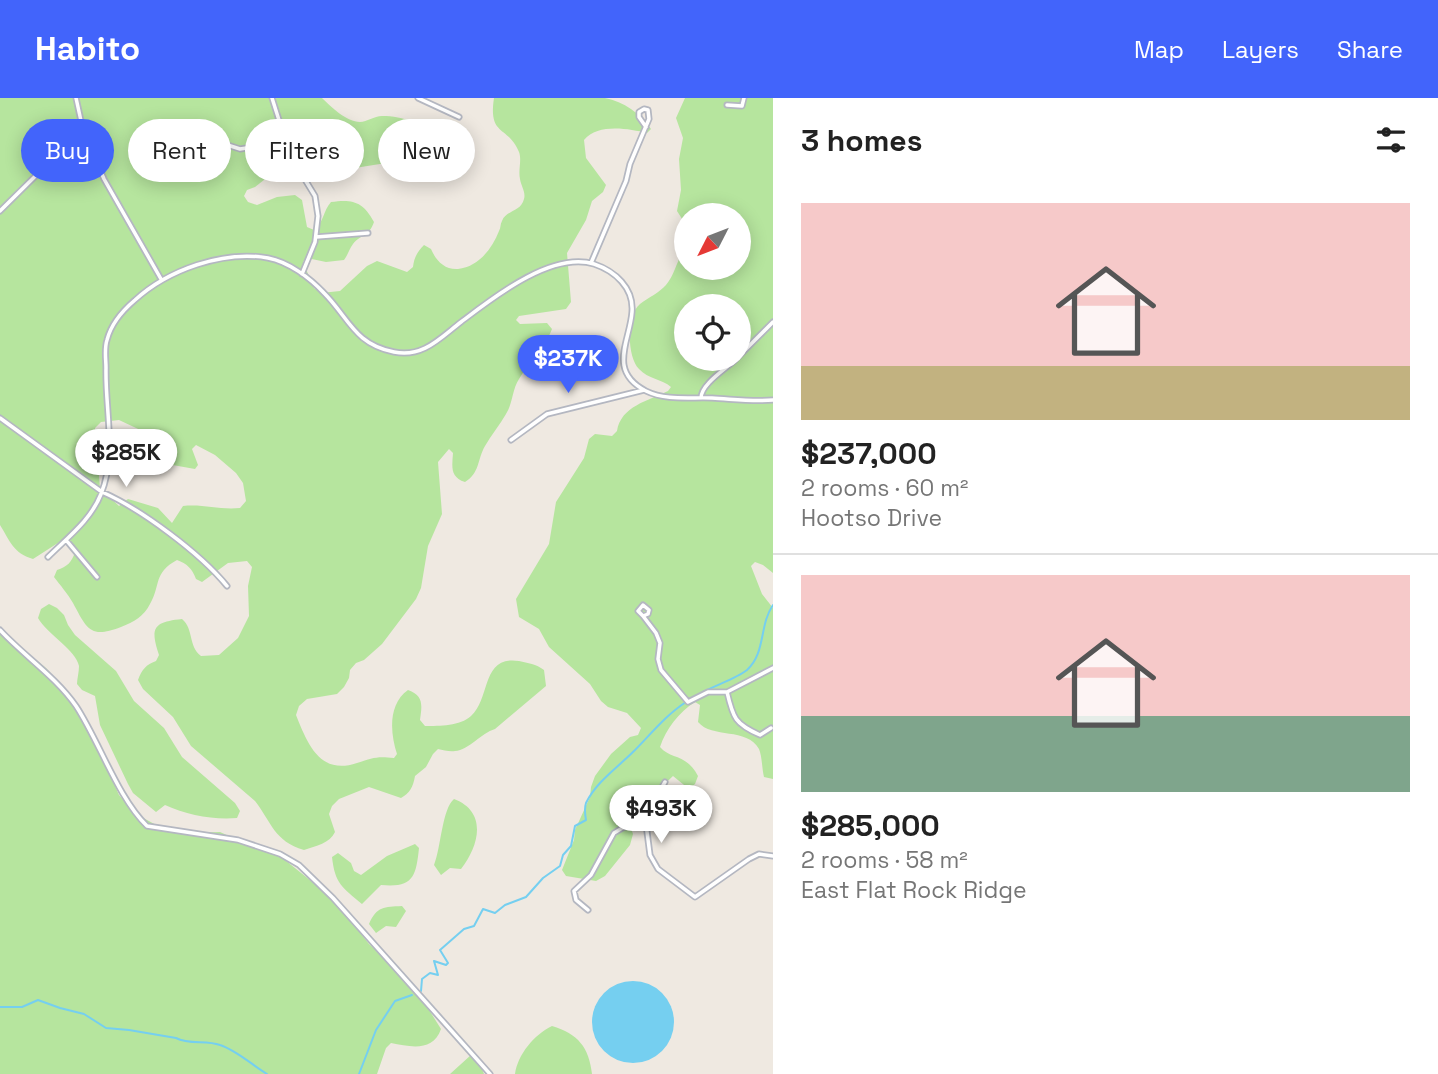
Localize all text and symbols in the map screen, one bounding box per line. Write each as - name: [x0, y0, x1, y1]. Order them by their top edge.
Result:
- text: Habito: [35, 28, 140, 70]
- text: Map: [1134, 34, 1184, 65]
- text: Layers: [1222, 34, 1299, 65]
- text: Share: [1337, 34, 1403, 65]
- chip: Buy: [21, 119, 114, 182]
- chip: Rent: [128, 119, 231, 182]
- chip: Filters: [245, 119, 364, 182]
- chip: New: [378, 119, 475, 182]
- text: 3 homes: [801, 121, 922, 160]
- icon: filters: [1372, 121, 1410, 159]
- north arrow: [674, 203, 751, 280]
- map controls: [674, 203, 751, 371]
- icon: home: [1043, 248, 1169, 374]
- button: locate: [674, 294, 751, 371]
- pin: $237K: [519, 336, 617, 395]
- text: $237K: [534, 343, 602, 373]
- pin: $285K: [77, 430, 175, 489]
- text: $237,000: [801, 434, 937, 473]
- text: $285K: [91, 437, 161, 467]
- text: 2 rooms · 60 m²: [801, 473, 968, 503]
- text: Hootso Drive: [801, 503, 942, 533]
- icon: home: [1043, 620, 1169, 746]
- pin: $493K: [612, 786, 710, 845]
- text: $493K: [625, 793, 697, 823]
- text: $285,000: [801, 806, 940, 845]
- text: 2 rooms · 58 m²: [801, 845, 968, 875]
- text: East Flat Rock Ridge: [801, 875, 1027, 905]

